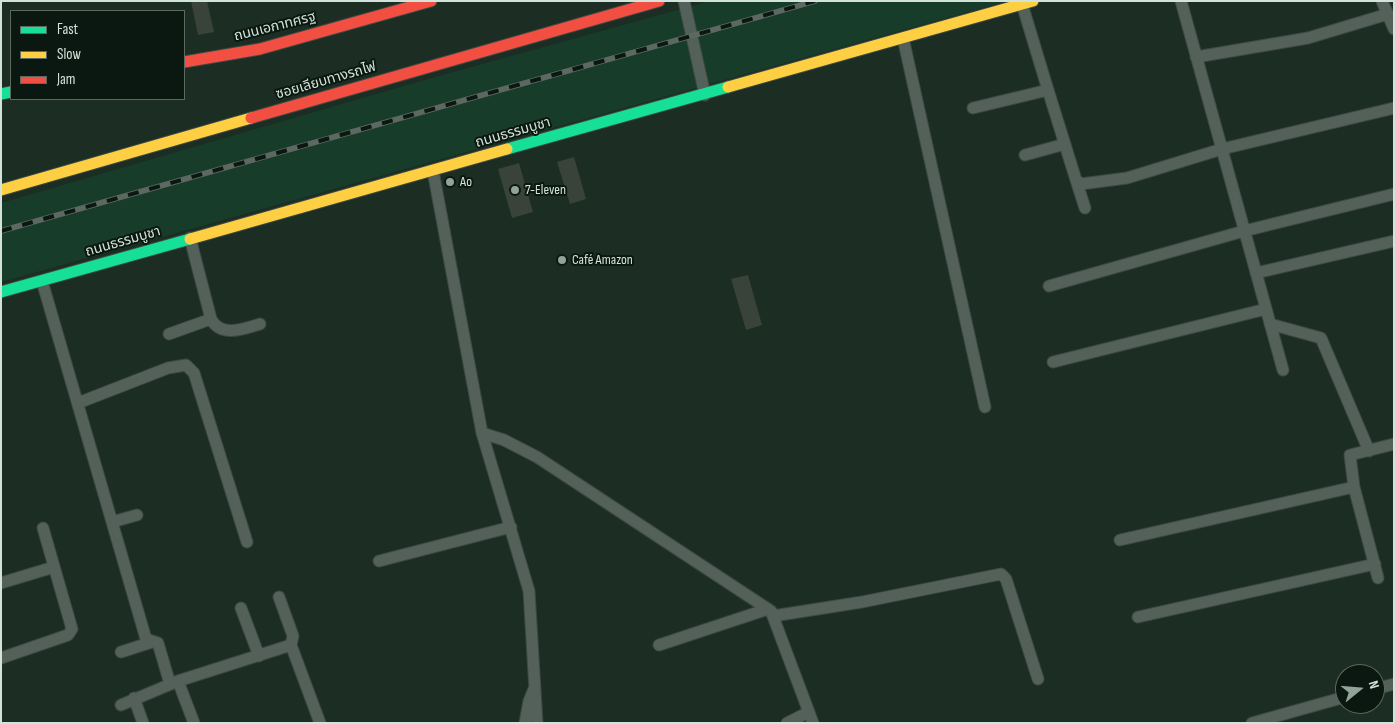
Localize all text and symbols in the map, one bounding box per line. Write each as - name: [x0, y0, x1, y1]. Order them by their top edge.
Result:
- street label: ถนนเอกาทศรฐ: [232, 9, 318, 45]
- legend: [10, 10, 185, 100]
- text: Fast: [57, 20, 78, 39]
- text: Slow: [57, 45, 81, 64]
- street label: ซอยเลียบทางรถไฟ: [274, 59, 378, 103]
- text: Jam: [57, 70, 75, 89]
- street label: ถนนธรรมบูชา: [474, 114, 552, 152]
- place label: Ao: [460, 174, 472, 190]
- marker: Ao: [444, 176, 456, 188]
- place label: 7-Eleven: [525, 182, 566, 198]
- marker: 7-Eleven: [509, 184, 521, 196]
- street label: ถนนธรรมบูชา: [84, 223, 162, 261]
- place label: Café Amazon: [572, 252, 633, 268]
- marker: Café Amazon: [556, 254, 568, 266]
- north arrow: [1335, 664, 1385, 714]
- text: N: [1365, 679, 1383, 691]

